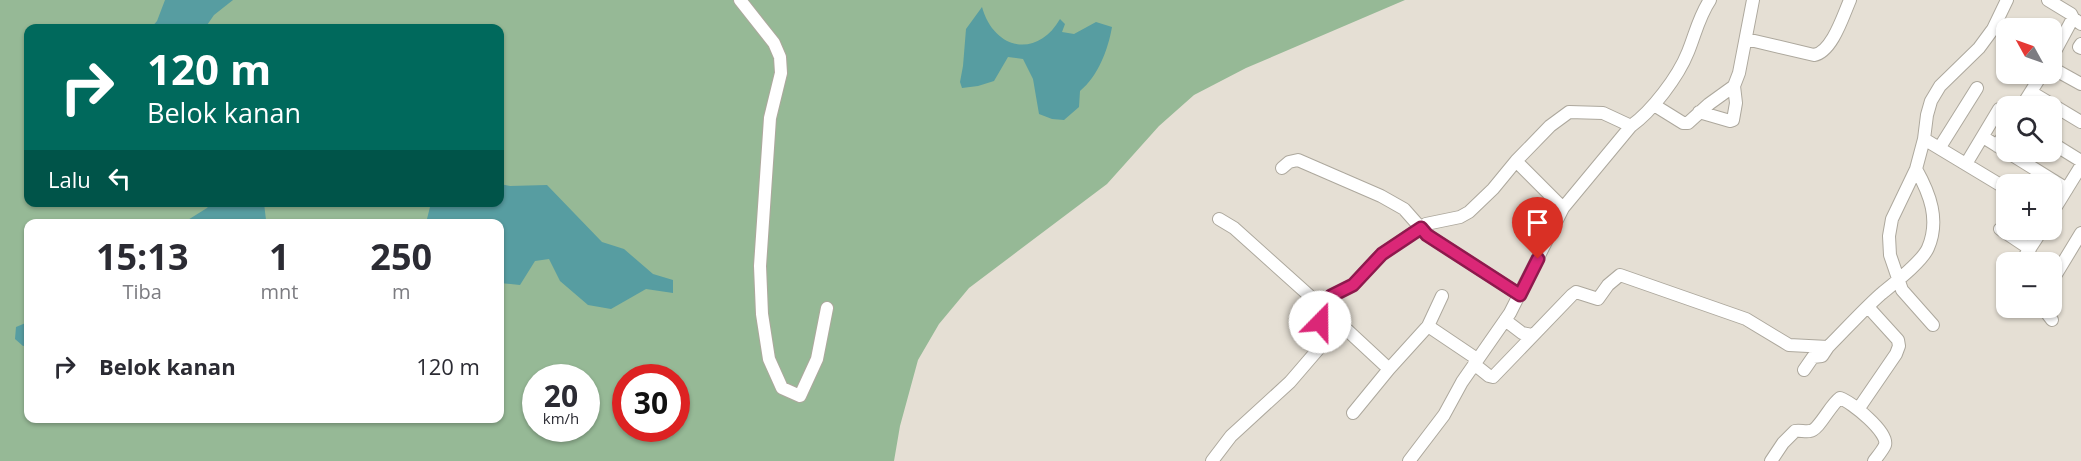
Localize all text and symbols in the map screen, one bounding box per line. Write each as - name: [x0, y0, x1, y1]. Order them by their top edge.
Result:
- north arrow: [1996, 18, 2062, 84]
- map controls: [1996, 18, 2062, 318]
- text: 120 m: [147, 40, 271, 97]
- icon: right: [48, 48, 126, 126]
- text: Belok kanan: [147, 94, 301, 131]
- button: search: [1996, 96, 2062, 162]
- icon: left: [103, 162, 136, 195]
- text: Lalu: [48, 164, 91, 194]
- button: +: [1996, 174, 2062, 240]
- pin: [1512, 197, 1563, 259]
- icon: arrive: [1521, 206, 1554, 239]
- text: 15:13: [96, 232, 189, 281]
- text: 1: [269, 232, 290, 281]
- text: 250: [370, 232, 432, 281]
- button: −: [1996, 252, 2062, 318]
- text: Tiba: [123, 278, 162, 305]
- text: mnt: [260, 278, 298, 305]
- text: m: [392, 278, 410, 305]
- position arrow: [1288, 290, 1352, 354]
- icon: right: [48, 350, 81, 383]
- text: Belok kanan: [99, 351, 236, 381]
- text: 120 m: [416, 351, 480, 381]
- speed limit sign: 30: [612, 364, 690, 442]
- text: 20: [544, 375, 578, 416]
- text: km/h: [543, 408, 579, 428]

